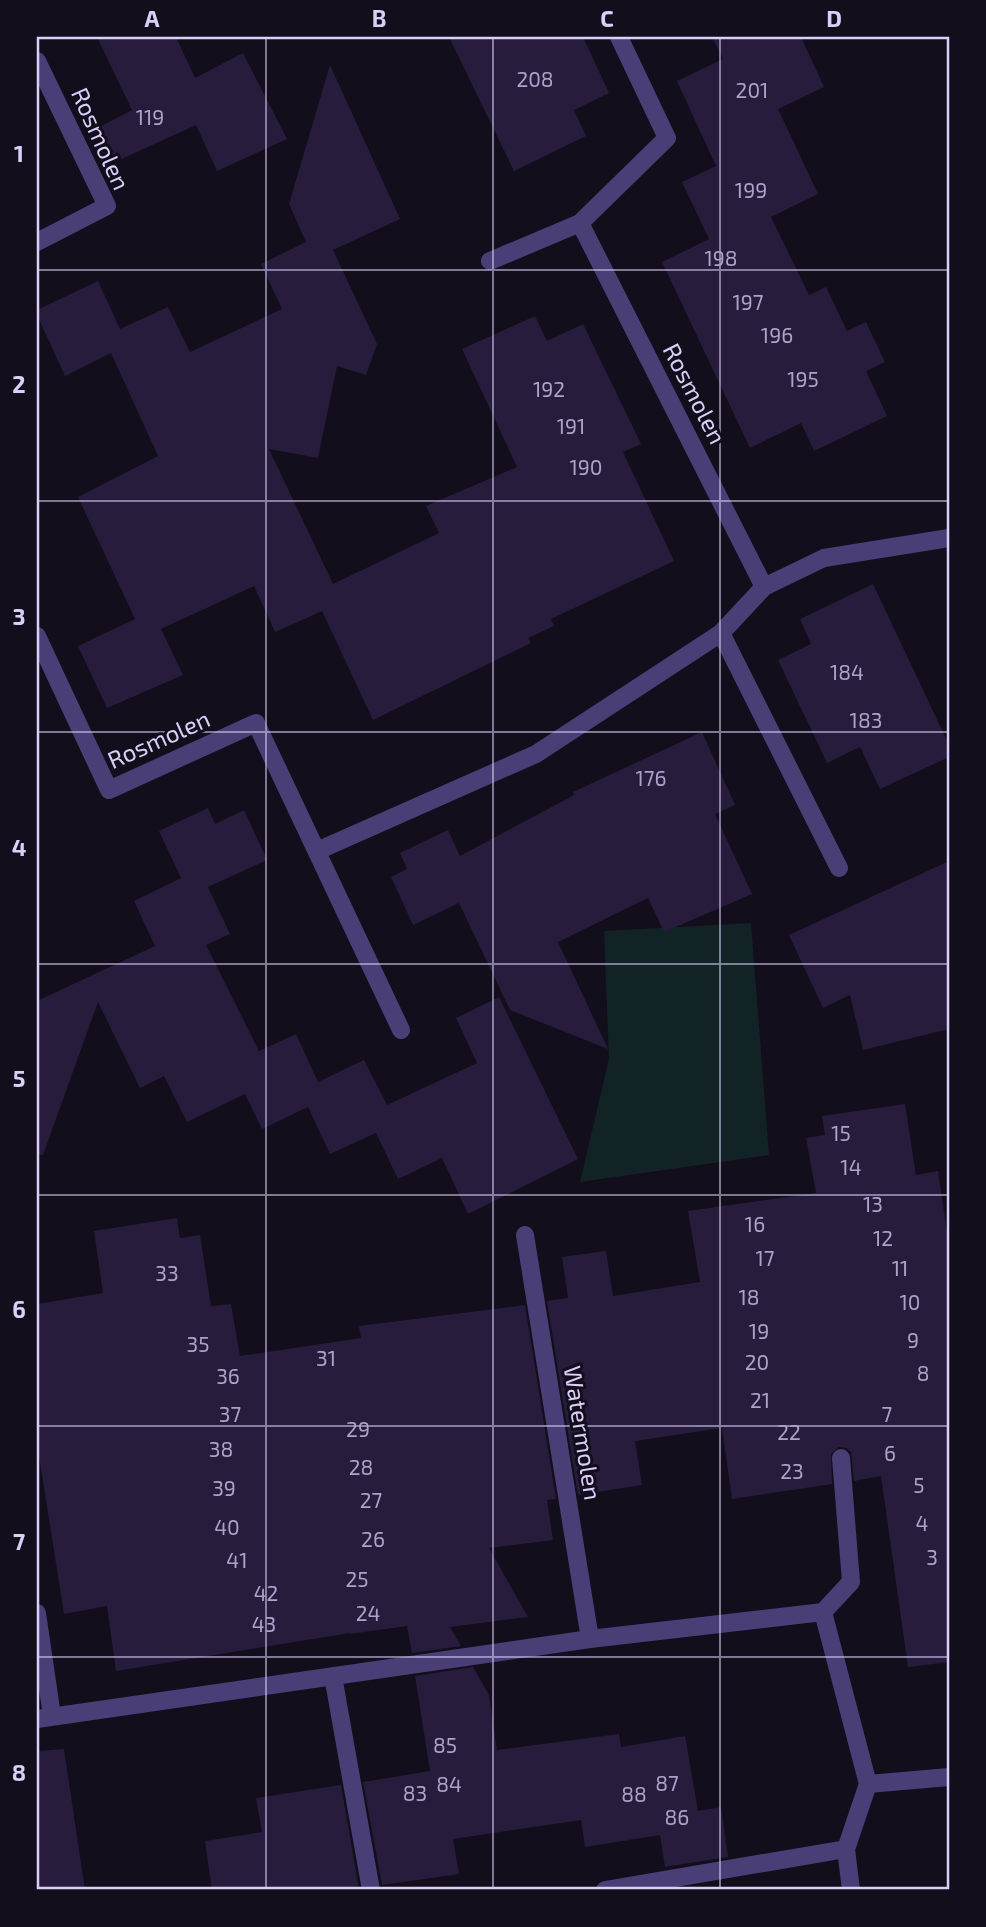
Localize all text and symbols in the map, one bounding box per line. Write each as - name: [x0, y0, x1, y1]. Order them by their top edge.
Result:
- text: A: [144, 4, 160, 32]
- text: B: [372, 4, 386, 32]
- text: C: [600, 4, 614, 32]
- text: D: [826, 4, 842, 32]
- house number: 208: [516, 66, 554, 91]
- house number: 201: [736, 77, 768, 102]
- street label: Rosmolen: [66, 83, 137, 194]
- house number: 119: [136, 104, 164, 129]
- text: 1: [14, 139, 24, 167]
- house number: 199: [735, 177, 767, 202]
- house number: 198: [704, 245, 738, 270]
- house number: 197: [732, 289, 764, 314]
- house number: 196: [761, 322, 793, 347]
- street label: Rosmolen: [658, 338, 733, 449]
- house number: 195: [787, 366, 819, 391]
- text: 2: [12, 370, 26, 398]
- house number: 192: [533, 376, 565, 401]
- house number: 191: [557, 413, 585, 438]
- house number: 190: [569, 454, 603, 479]
- text: 3: [12, 602, 26, 630]
- house number: 184: [830, 659, 864, 684]
- street label: Rosmolen: [103, 703, 214, 774]
- house number: 183: [850, 707, 882, 732]
- house number: 176: [635, 765, 667, 790]
- text: 4: [12, 833, 26, 861]
- text: 5: [13, 1064, 25, 1092]
- house number: 15: [831, 1120, 851, 1145]
- house number: 14: [840, 1154, 862, 1179]
- house number: 13: [863, 1191, 883, 1216]
- house number: 16: [745, 1211, 765, 1236]
- house number: 12: [873, 1225, 893, 1250]
- house number: 17: [755, 1245, 775, 1270]
- house number: 11: [892, 1255, 908, 1280]
- house number: 33: [155, 1260, 179, 1285]
- house number: 18: [738, 1284, 760, 1309]
- house number: 10: [899, 1289, 921, 1314]
- text: 6: [12, 1295, 26, 1323]
- house number: 19: [749, 1318, 769, 1343]
- house number: 9: [907, 1327, 919, 1352]
- house number: 35: [187, 1331, 209, 1356]
- house number: 31: [316, 1345, 336, 1370]
- house number: 20: [745, 1349, 769, 1374]
- house number: 8: [917, 1360, 929, 1385]
- house number: 36: [216, 1363, 240, 1388]
- street label: Watermolen: [559, 1363, 608, 1502]
- house number: 21: [750, 1387, 770, 1412]
- house number: 37: [219, 1401, 241, 1426]
- house number: 7: [882, 1401, 893, 1426]
- house number: 29: [346, 1416, 370, 1441]
- house number: 22: [777, 1419, 801, 1444]
- house number: 38: [209, 1436, 233, 1461]
- house number: 6: [884, 1440, 896, 1465]
- house number: 28: [349, 1454, 373, 1479]
- house number: 23: [780, 1458, 804, 1483]
- house number: 5: [913, 1472, 925, 1497]
- house number: 39: [212, 1475, 236, 1500]
- house number: 27: [360, 1487, 383, 1512]
- house number: 4: [916, 1510, 928, 1535]
- house number: 40: [214, 1514, 240, 1539]
- house number: 26: [361, 1526, 385, 1551]
- text: 7: [13, 1527, 25, 1555]
- house number: 3: [926, 1544, 938, 1569]
- house number: 41: [226, 1547, 248, 1572]
- house number: 25: [345, 1566, 369, 1591]
- house number: 42: [254, 1580, 278, 1605]
- house number: 24: [356, 1600, 380, 1625]
- house number: 43: [252, 1611, 276, 1636]
- house number: 85: [433, 1732, 457, 1757]
- text: 8: [12, 1758, 26, 1786]
- house number: 87: [655, 1770, 679, 1795]
- house number: 84: [436, 1771, 462, 1796]
- house number: 83: [403, 1780, 427, 1805]
- house number: 88: [621, 1781, 647, 1806]
- house number: 86: [665, 1804, 689, 1829]

